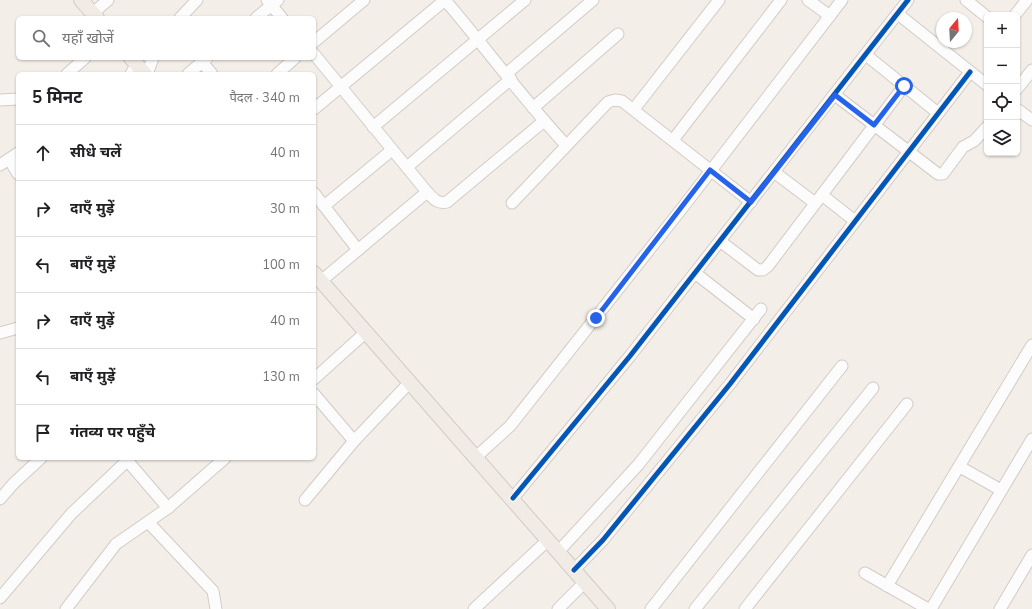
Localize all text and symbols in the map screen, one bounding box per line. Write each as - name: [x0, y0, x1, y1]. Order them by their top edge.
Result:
- north arrow: [936, 12, 972, 48]
- map controls: [984, 12, 1020, 156]
- button: +: [984, 12, 1020, 48]
- search box: [16, 16, 316, 60]
- icon: search: [30, 27, 52, 49]
- text: यहाँ खोजें: [62, 28, 114, 48]
- button: −: [984, 48, 1020, 84]
- route start: [895, 77, 913, 95]
- button: locate: [984, 84, 1020, 120]
- text: 5 मिनट: [32, 86, 82, 109]
- text: पैदल · 340 m: [229, 89, 300, 107]
- button: layers: [984, 120, 1020, 156]
- icon: ahead: [32, 142, 54, 164]
- text: सीधे चलें: [70, 142, 121, 162]
- text: 40 m: [270, 144, 300, 162]
- icon: right: [32, 198, 54, 220]
- text: दाएँ मुड़ें: [70, 198, 114, 218]
- text: 30 m: [270, 200, 300, 218]
- icon: left: [32, 254, 54, 276]
- text: बाएँ मुड़ें: [70, 254, 115, 274]
- text: 100 m: [262, 256, 300, 274]
- route end: [587, 309, 605, 327]
- icon: right: [32, 310, 54, 332]
- text: दाएँ मुड़ें: [70, 310, 114, 330]
- text: 40 m: [270, 312, 300, 330]
- icon: left: [32, 366, 54, 388]
- text: बाएँ मुड़ें: [70, 366, 115, 386]
- text: 130 m: [262, 368, 300, 386]
- icon: arrive: [32, 422, 54, 444]
- text: गंतव्य पर पहुँचे: [70, 422, 155, 442]

